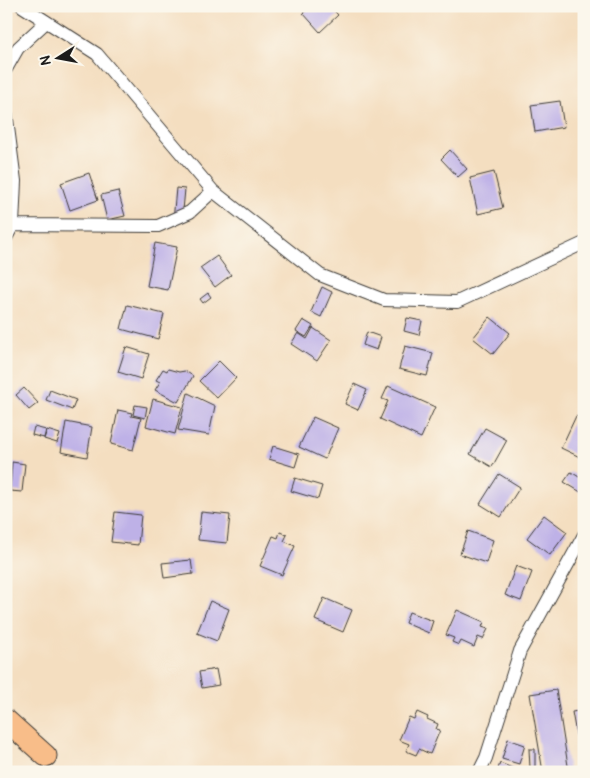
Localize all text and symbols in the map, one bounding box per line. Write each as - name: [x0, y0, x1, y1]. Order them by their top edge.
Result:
- north arrow: [32, 32, 82, 82]
- text: N: [36, 54, 55, 67]

